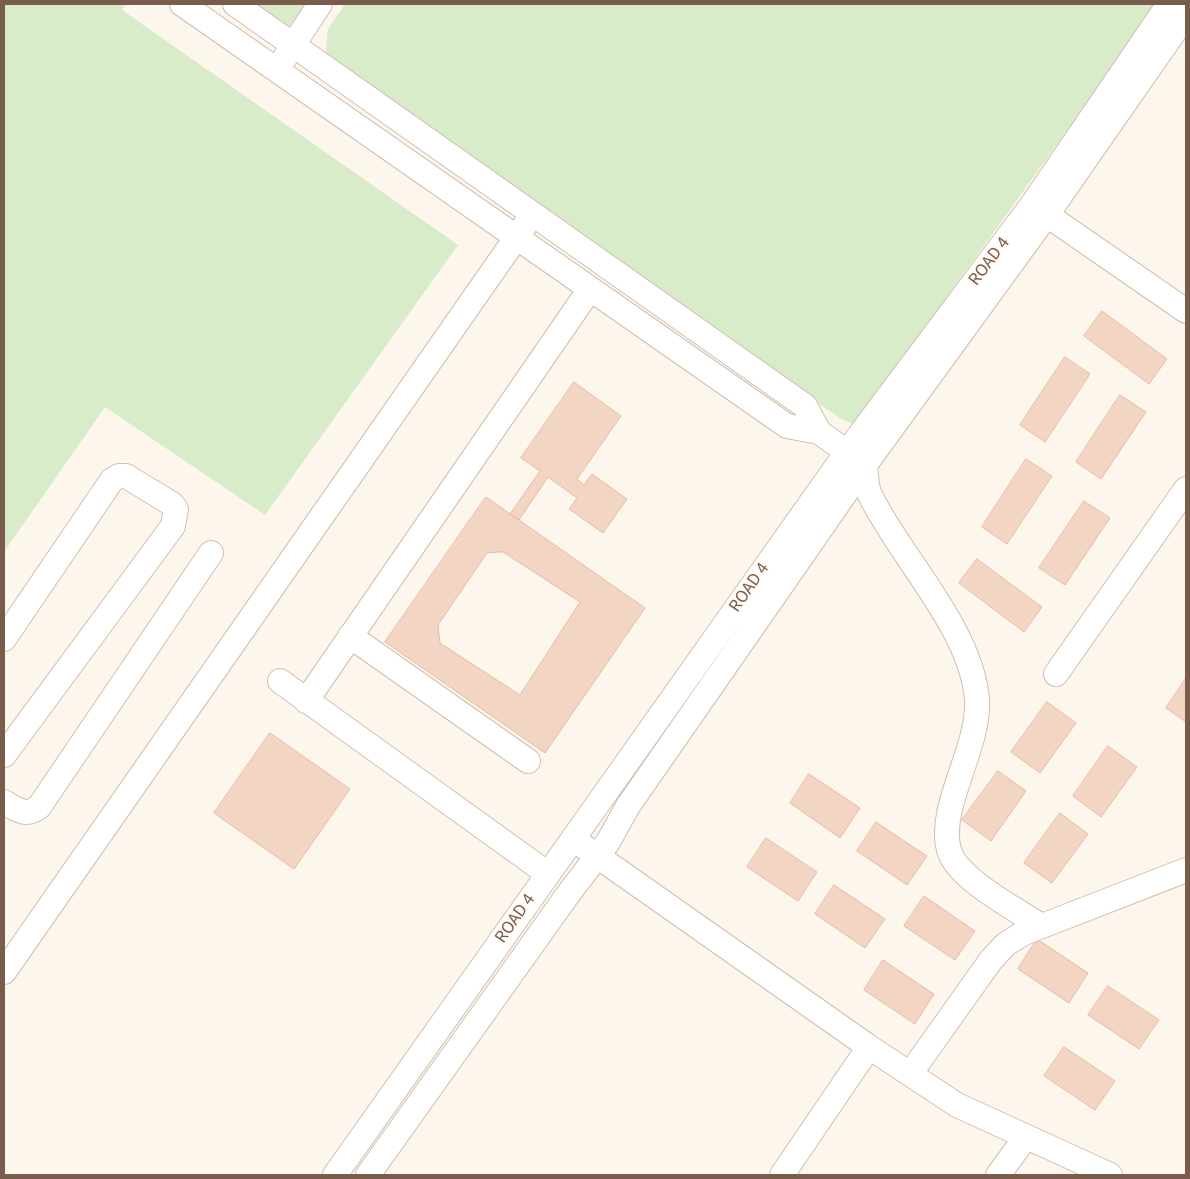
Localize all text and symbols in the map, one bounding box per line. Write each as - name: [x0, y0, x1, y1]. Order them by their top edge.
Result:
- street label: ROAD 4: [965, 233, 1015, 291]
- street label: ROAD 4: [725, 559, 775, 617]
- street label: ROAD 4: [491, 890, 541, 948]

